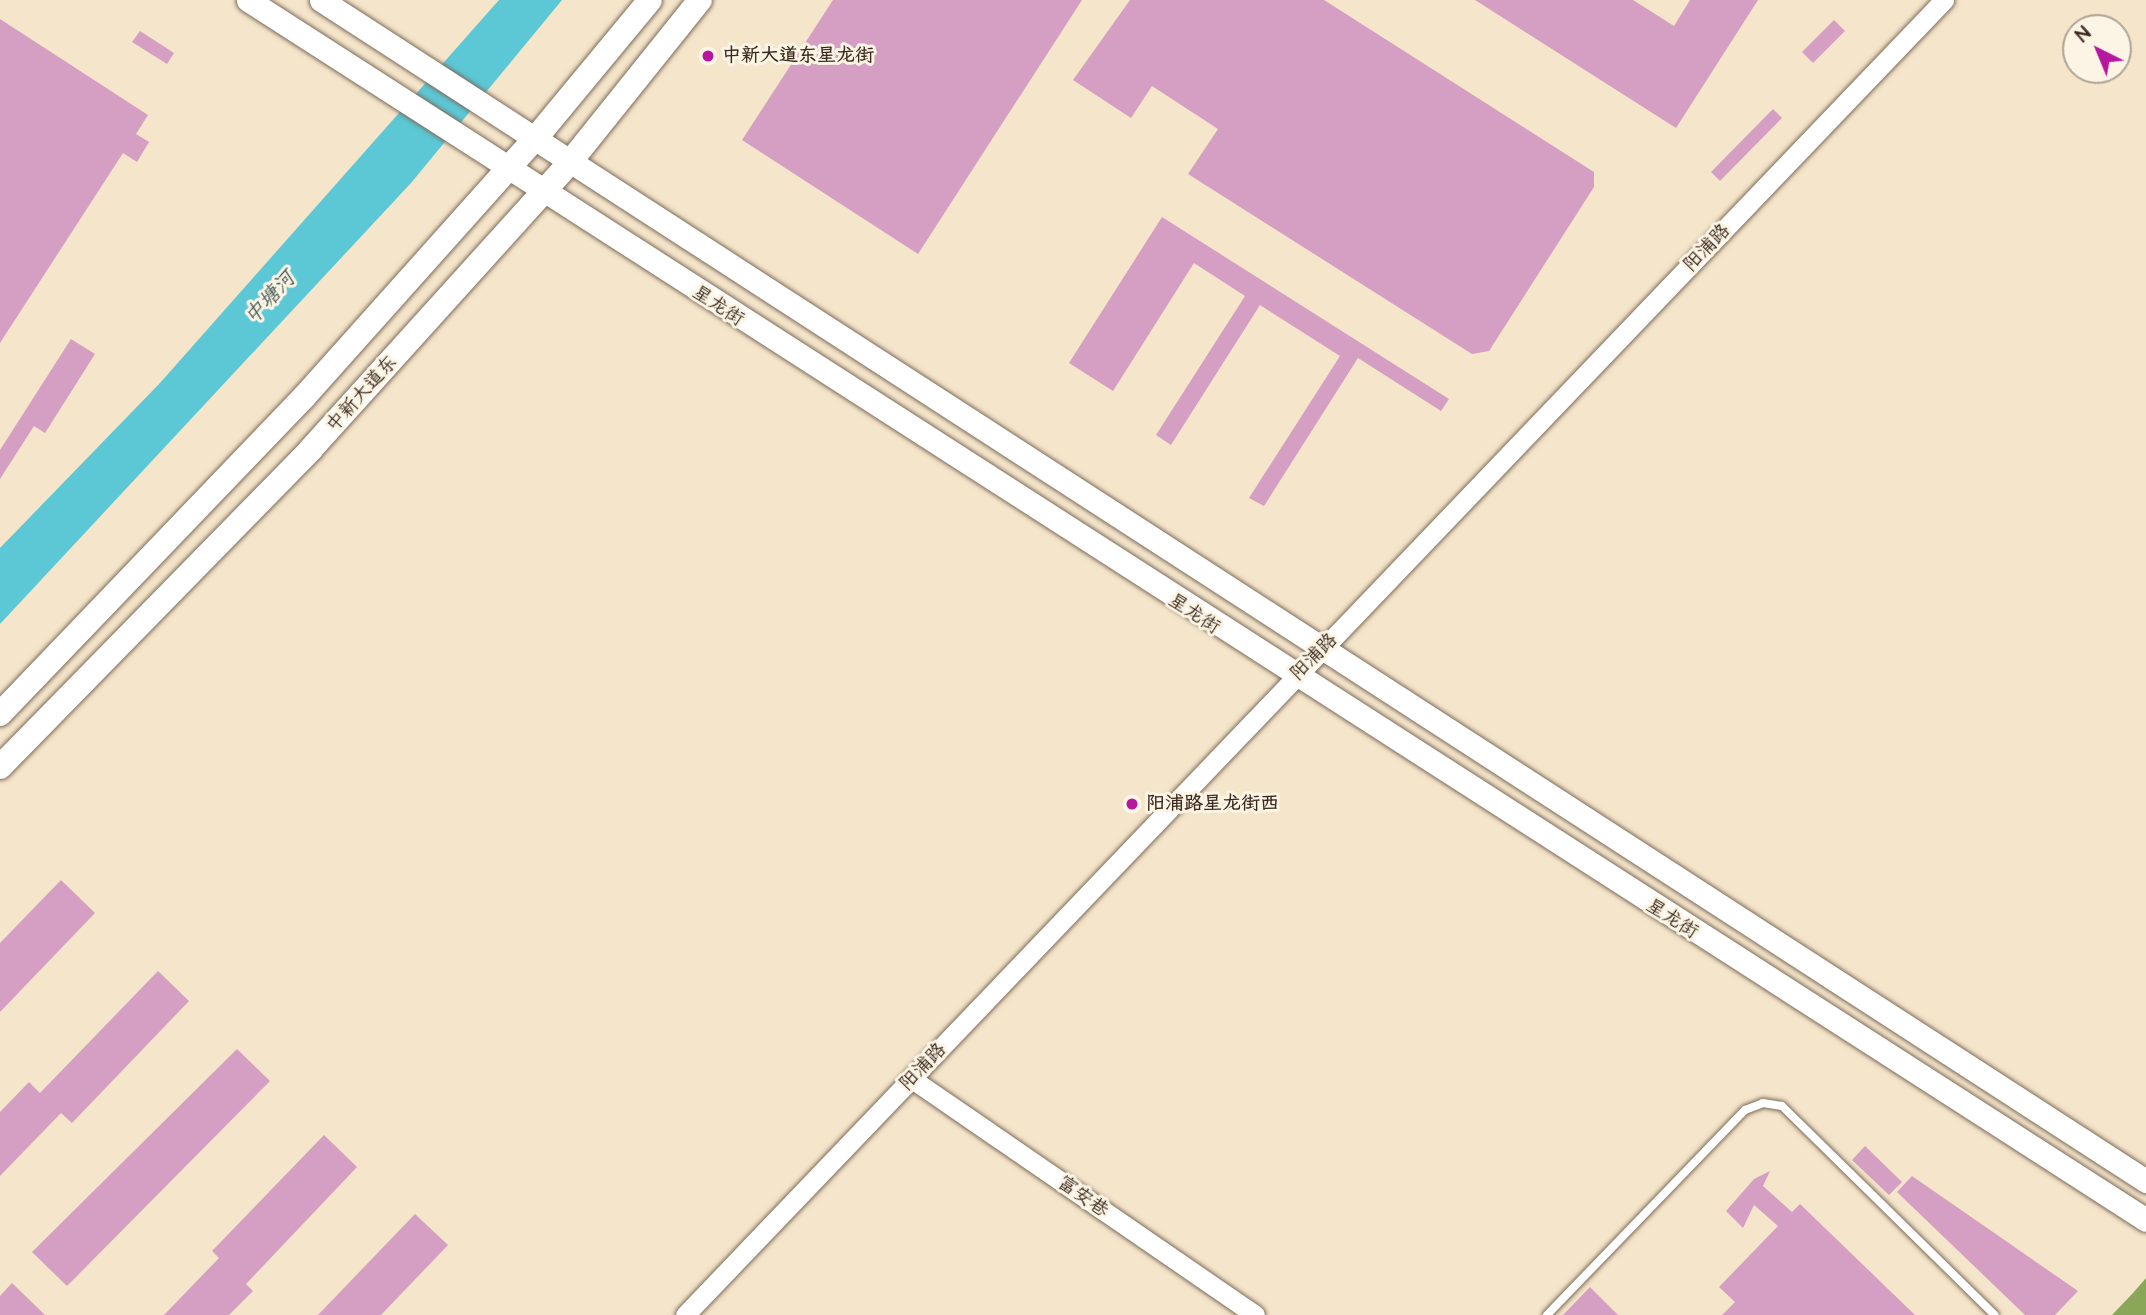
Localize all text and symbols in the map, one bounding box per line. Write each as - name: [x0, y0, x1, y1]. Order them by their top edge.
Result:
- north arrow: [2062, 14, 2132, 84]
- text: N: [2070, 21, 2097, 49]
- place label: 中新大道东星龙街: [722, 45, 874, 67]
- marker: 中新大道东星龙街: [700, 48, 716, 64]
- street label: 阳浦路: [1679, 220, 1735, 276]
- water label: 中塘河: [239, 266, 301, 330]
- street label: 星龙街: [688, 281, 748, 331]
- street label: 中新大道东: [322, 351, 402, 437]
- street label: 星龙街: [1164, 589, 1224, 639]
- street label: 阳浦路: [1286, 629, 1342, 685]
- place label: 阳浦路星龙街西: [1146, 793, 1279, 815]
- marker: 阳浦路星龙街西: [1124, 796, 1140, 812]
- street label: 星龙街: [1642, 894, 1702, 944]
- street label: 阳浦路: [895, 1039, 951, 1095]
- street label: 富安巷: [1053, 1171, 1113, 1223]

